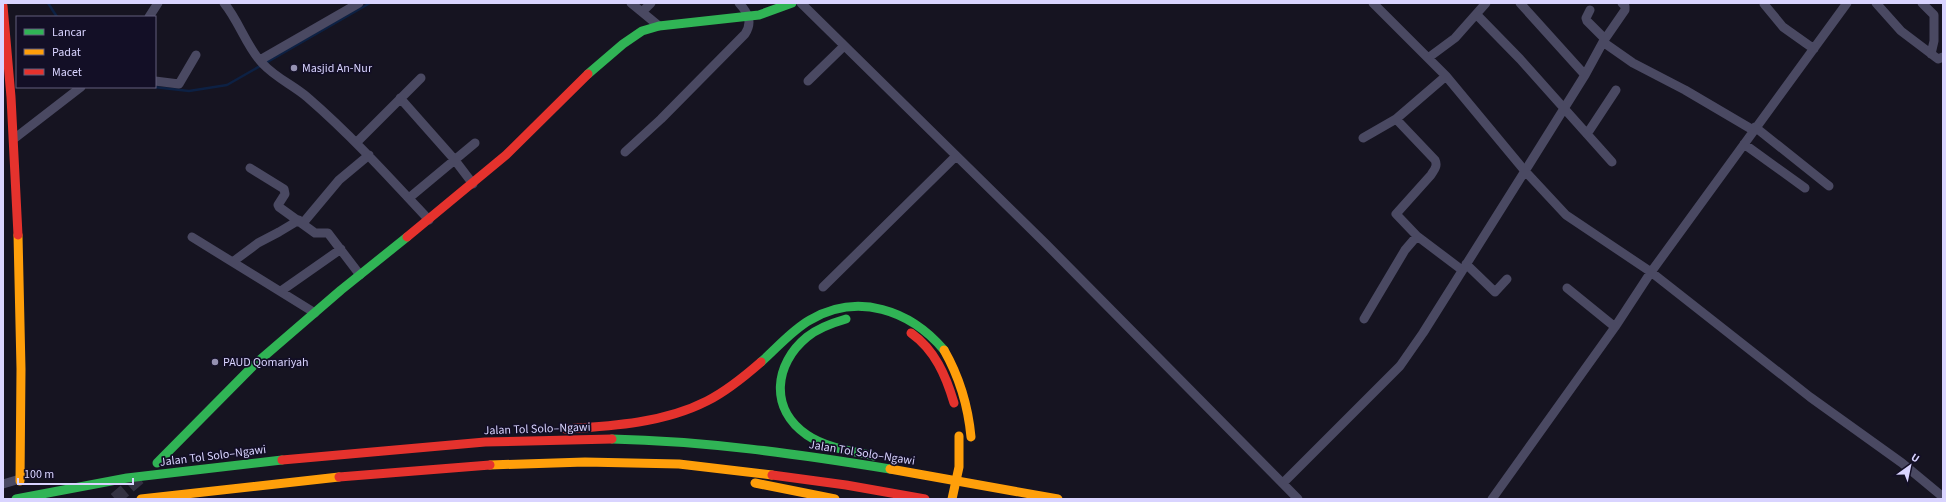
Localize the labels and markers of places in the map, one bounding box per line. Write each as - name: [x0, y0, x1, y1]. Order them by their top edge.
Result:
- place label: Masjid An-Nur: [302, 60, 373, 77]
- marker: Masjid An-Nur: [289, 63, 299, 73]
- place label: PAUD Qomariyah: [223, 354, 309, 371]
- marker: PAUD Qomariyah: [210, 357, 220, 367]

